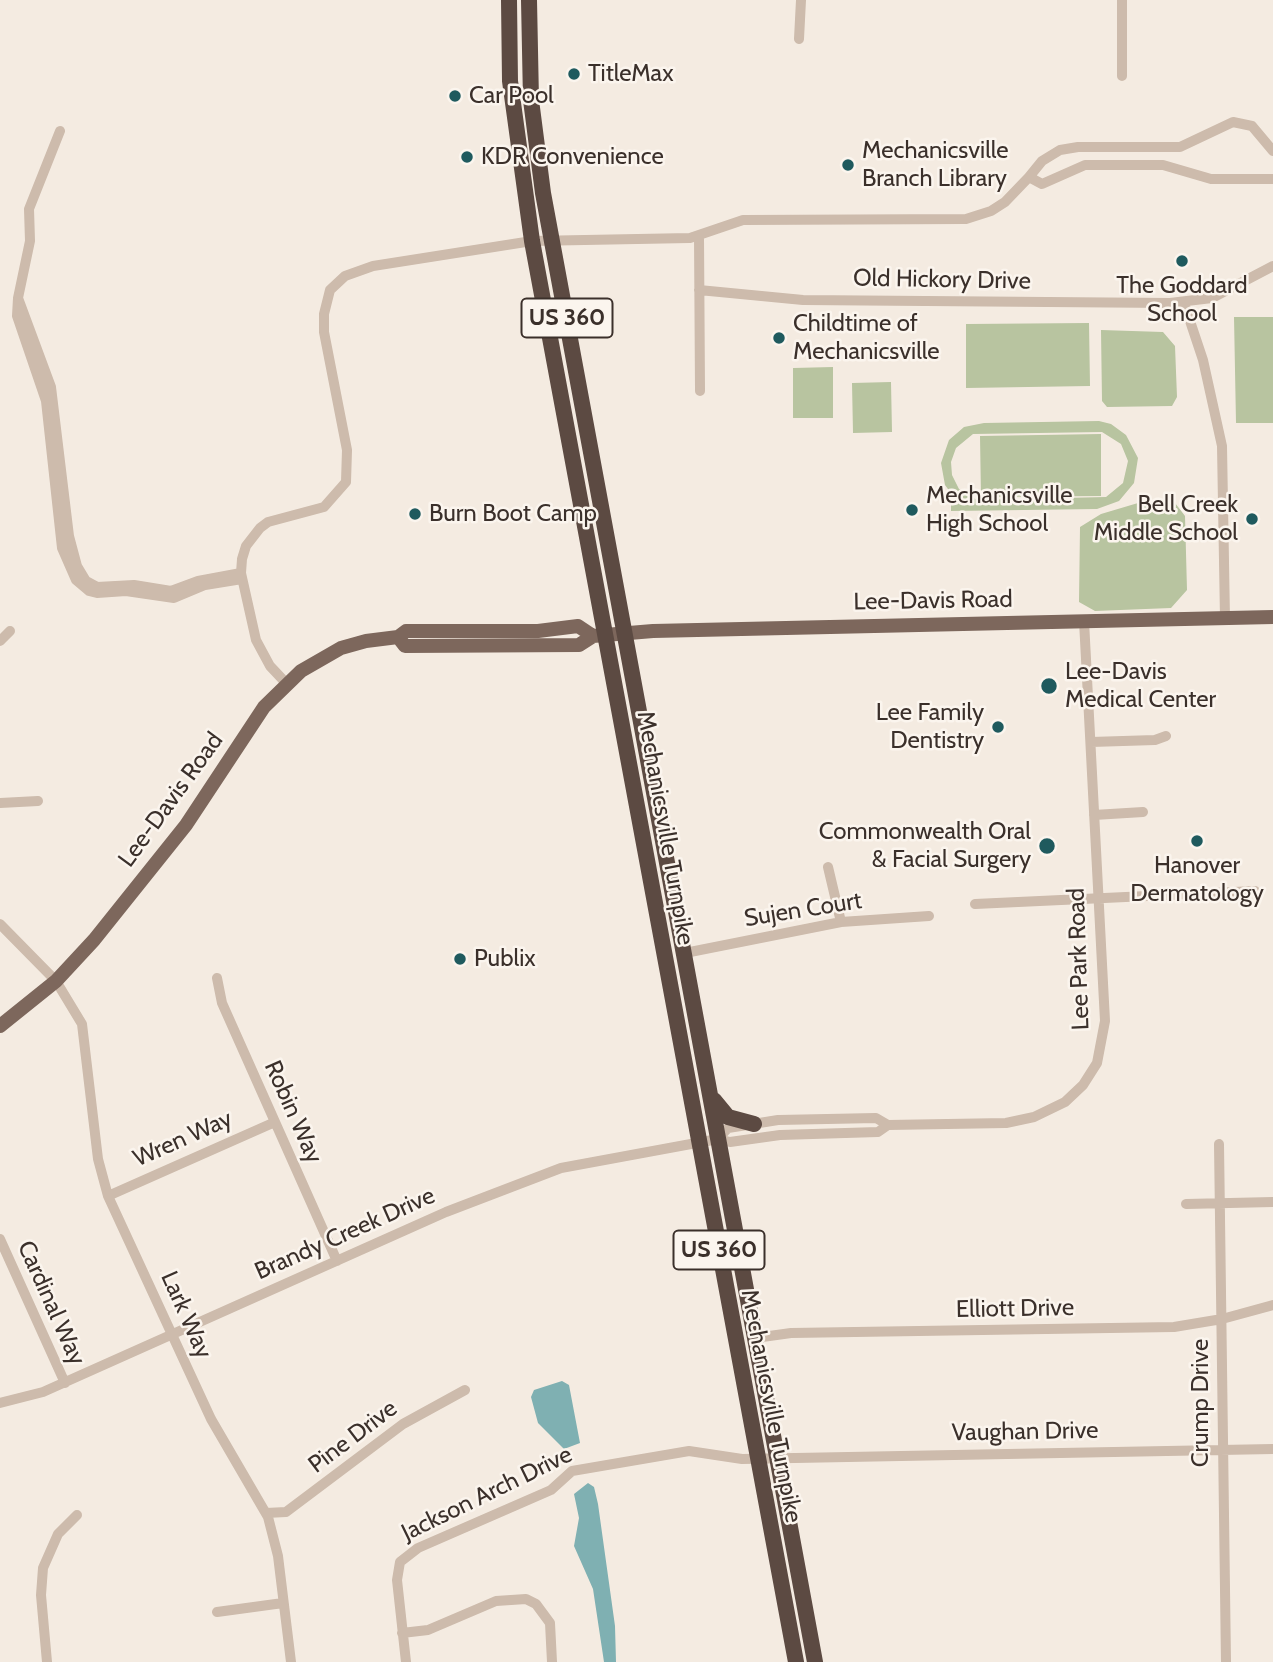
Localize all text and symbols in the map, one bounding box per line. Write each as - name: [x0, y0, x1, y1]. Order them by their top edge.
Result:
- place label: TitleMax: [588, 60, 674, 88]
- marker: TitleMax: [566, 66, 582, 82]
- place label: Car Pool: [469, 82, 554, 110]
- marker: Car Pool: [447, 88, 463, 104]
- place label: Mechanicsville Branch Library: [862, 137, 1009, 193]
- place label: KDR Convenience: [481, 143, 664, 171]
- marker: KDR Convenience: [459, 149, 475, 165]
- marker: Mechanicsville Branch Library: [840, 157, 856, 173]
- marker: The Goddard School: [1174, 253, 1190, 269]
- street label: Old Hickory Drive: [853, 264, 1031, 296]
- place label: The Goddard School: [1116, 272, 1248, 328]
- road number: US 360: [522, 298, 612, 338]
- place label: Childtime of Mechanicsville: [793, 310, 940, 366]
- marker: Childtime of Mechanicsville: [771, 330, 787, 346]
- place label: Mechanicsville High School: [926, 482, 1073, 538]
- place label: Bell Creek Middle School: [1094, 491, 1238, 547]
- place label: Burn Boot Camp: [429, 500, 597, 528]
- marker: Mechanicsville High School: [904, 502, 920, 518]
- marker: Burn Boot Camp: [407, 506, 423, 522]
- marker: Bell Creek Middle School: [1244, 511, 1260, 527]
- street label: Lee-Davis Road: [853, 585, 1013, 617]
- place label: Lee-Davis Medical Center: [1065, 658, 1216, 714]
- marker: Lee-Davis Medical Center: [1039, 676, 1059, 696]
- place label: Lee Family Dentistry: [876, 699, 984, 755]
- street label: Mechanicsville Turnpike: [630, 709, 700, 947]
- marker: Lee Family Dentistry: [990, 719, 1006, 735]
- street label: Lee-Davis Road: [113, 727, 229, 873]
- place label: Commonwealth Oral & Facial Surgery: [819, 818, 1031, 874]
- marker: Hanover Dermatology: [1189, 833, 1205, 849]
- marker: Commonwealth Oral & Facial Surgery: [1037, 836, 1057, 856]
- place label: Hanover Dermatology: [1130, 852, 1264, 908]
- street label: Sujen Court: [742, 887, 864, 933]
- street label: Lee Park Road: [1062, 887, 1096, 1031]
- place label: Publix: [474, 945, 536, 973]
- marker: Publix: [452, 951, 468, 967]
- street label: Robin Way: [258, 1056, 328, 1168]
- street label: Wren Way: [129, 1104, 237, 1174]
- street label: Brandy Creek Drive: [251, 1181, 439, 1287]
- road number: US 360: [674, 1231, 764, 1270]
- street label: Cardinal Way: [11, 1236, 91, 1370]
- street label: Lark Way: [154, 1267, 218, 1363]
- street label: Mechanicsville Turnpike: [734, 1287, 808, 1525]
- street label: Elliott Drive: [956, 1294, 1074, 1324]
- street label: Crump Drive: [1187, 1339, 1215, 1467]
- street label: Pine Drive: [303, 1394, 403, 1480]
- street label: Vaughan Drive: [951, 1416, 1099, 1448]
- street label: Jackson Arch Drive: [397, 1440, 577, 1548]

